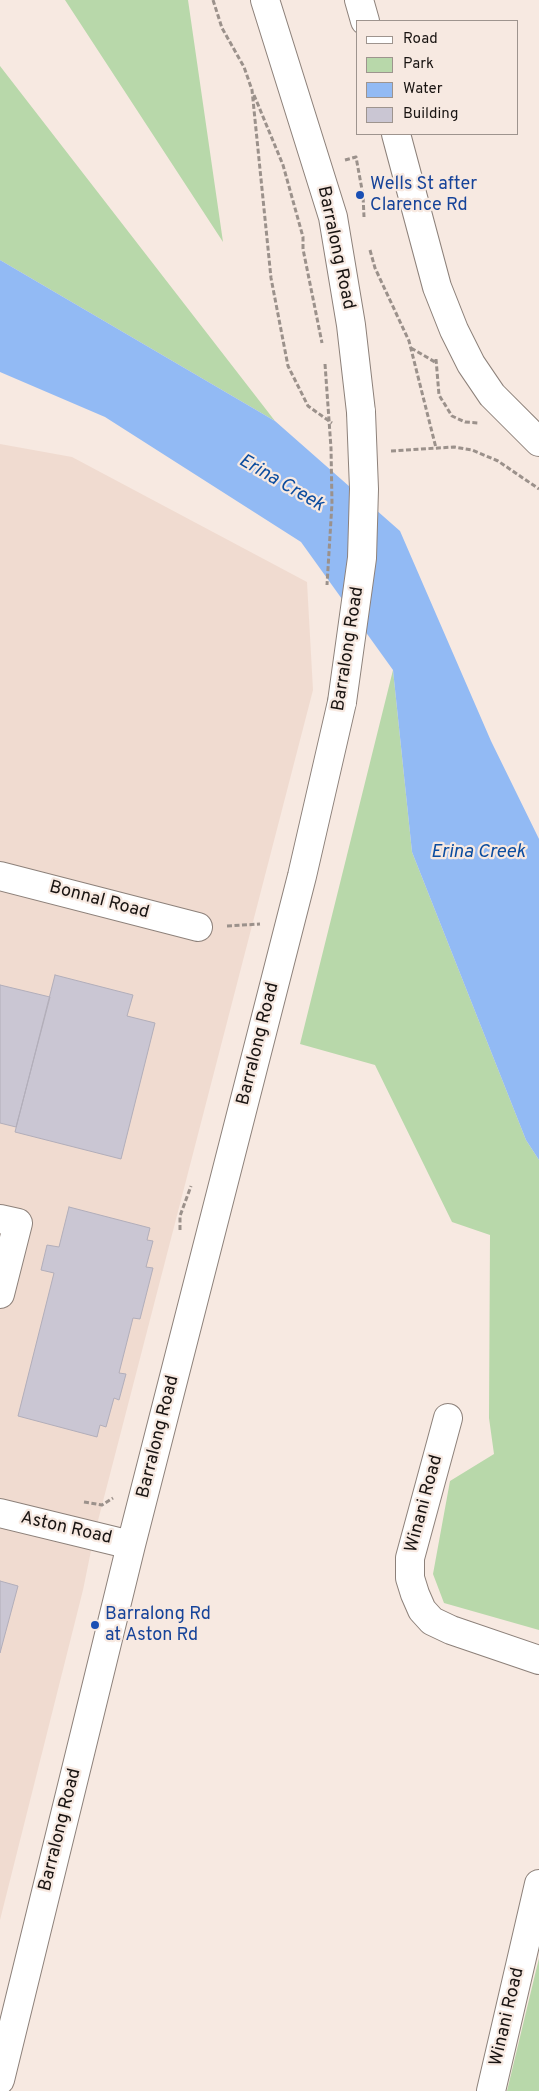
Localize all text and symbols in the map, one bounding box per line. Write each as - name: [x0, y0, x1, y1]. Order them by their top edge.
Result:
- legend: [356, 20, 519, 135]
- text: Road: [403, 30, 438, 49]
- text: Park: [403, 55, 434, 74]
- text: Water: [403, 80, 442, 99]
- text: Building: [403, 105, 458, 124]
- place label: Wells St after Clarence Rd: [370, 174, 477, 216]
- street label: Barralong Road: [311, 184, 359, 312]
- marker: Wells St after Clarence Rd: [354, 189, 366, 201]
- water label: Erina Creek: [234, 450, 328, 518]
- street label: Barralong Road: [328, 585, 370, 713]
- water label: Erina Creek: [431, 842, 525, 864]
- street label: Bonnal Road: [47, 877, 151, 925]
- street label: Barralong Road: [233, 980, 285, 1108]
- street label: Barralong Road: [133, 1373, 185, 1501]
- street label: Winani Road: [402, 1453, 448, 1555]
- street label: Aston Road: [18, 1508, 114, 1550]
- place label: Barralong Rd at Aston Rd: [105, 1604, 211, 1646]
- marker: Barralong Rd at Aston Rd: [89, 1619, 101, 1631]
- street label: Barralong Road: [35, 1766, 87, 1894]
- street label: Winani Road: [486, 1966, 530, 2068]

